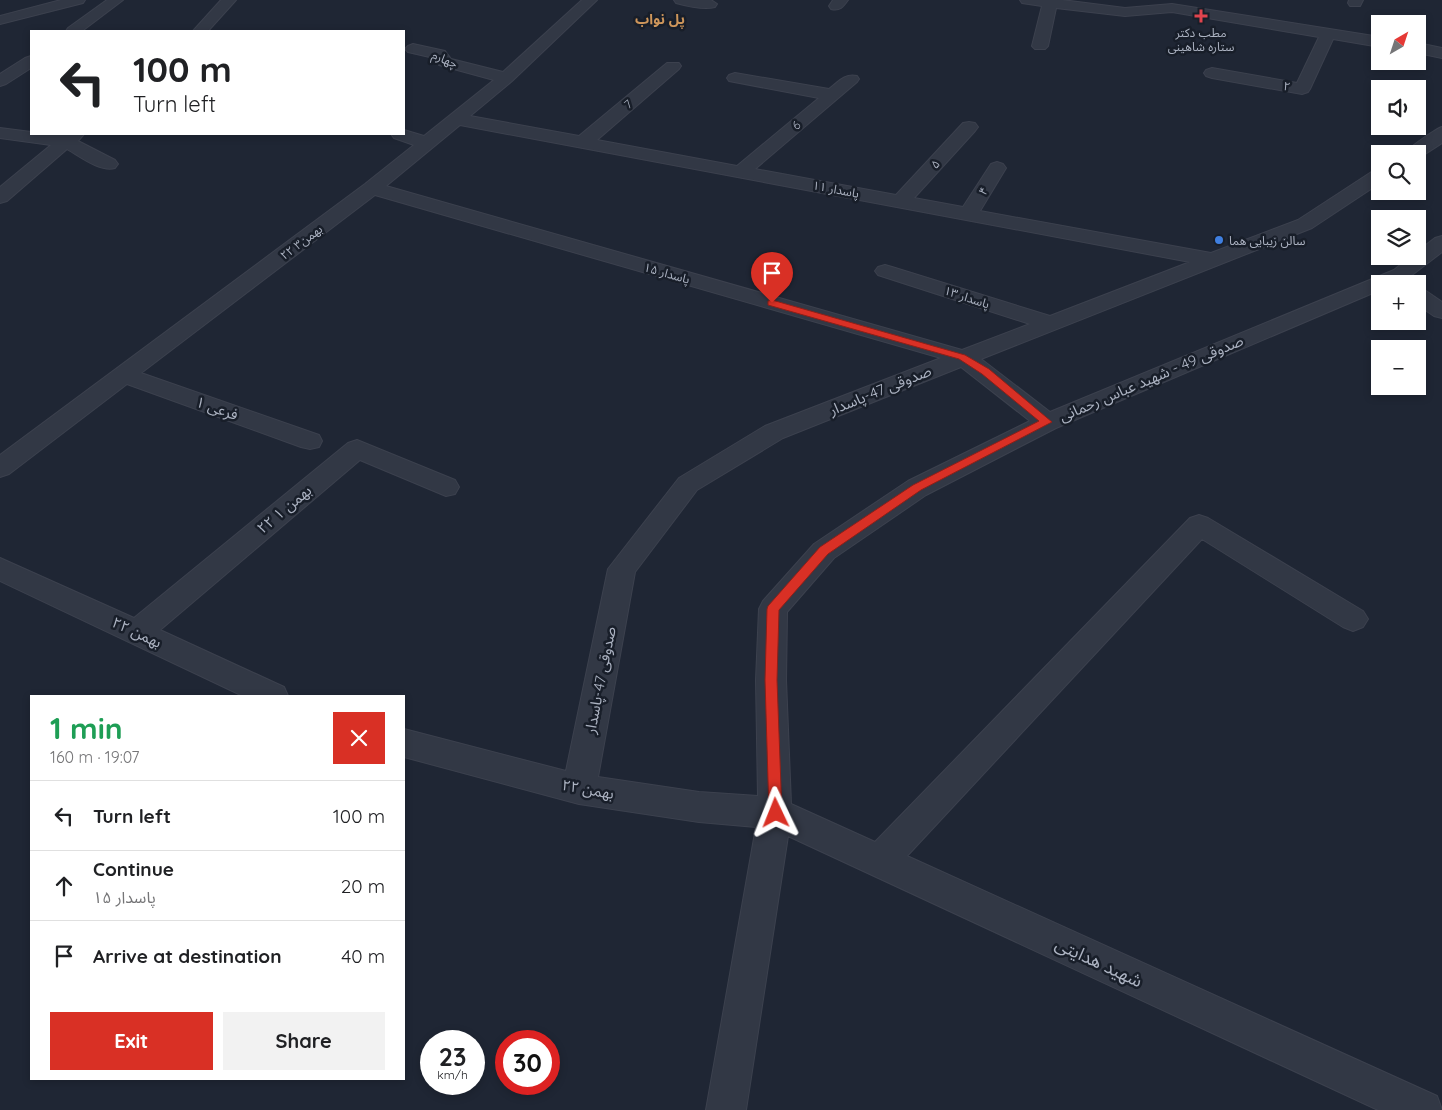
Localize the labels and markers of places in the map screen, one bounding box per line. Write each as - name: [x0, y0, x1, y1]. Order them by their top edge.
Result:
- marker: مطب دکتر ستاره شاهینی: [1194, 9, 1208, 23]
- place label: مطب دکتر ستاره شاهینی: [1168, 25, 1234, 54]
- place label: سالن زیبایی هما: [1229, 233, 1305, 248]
- marker: سالن زیبایی هما: [1213, 234, 1225, 246]
- pin: [751, 252, 793, 303]

